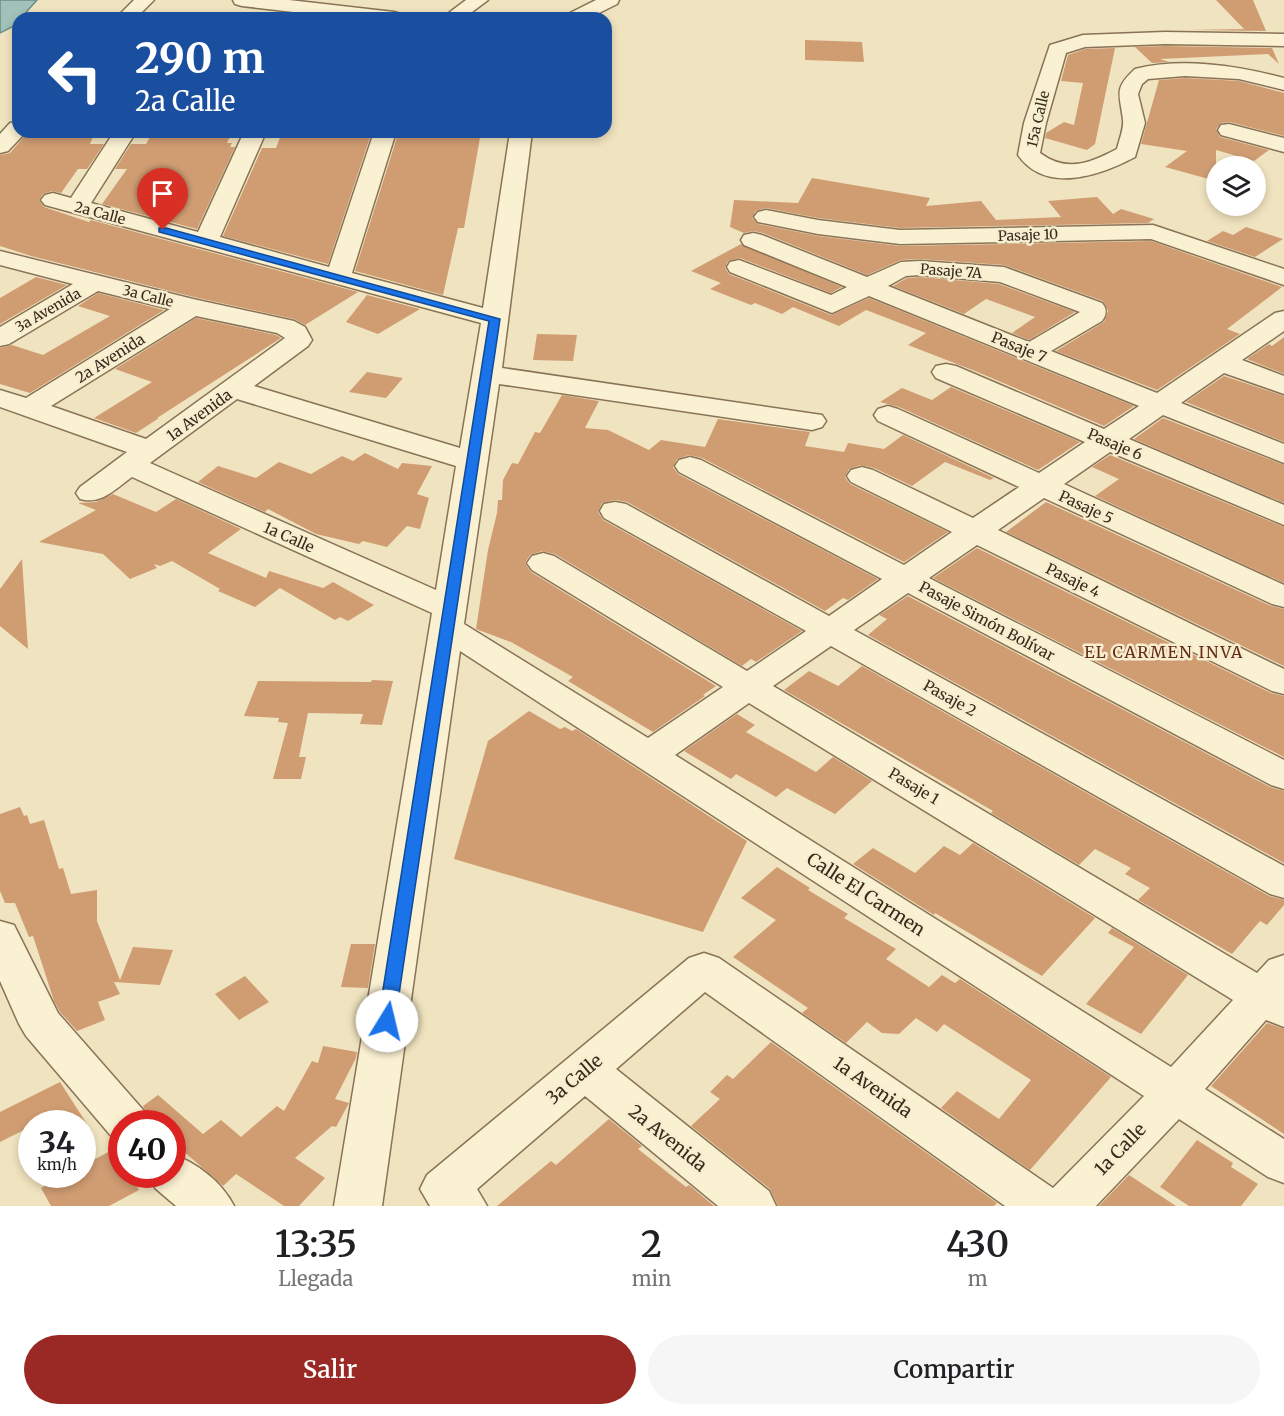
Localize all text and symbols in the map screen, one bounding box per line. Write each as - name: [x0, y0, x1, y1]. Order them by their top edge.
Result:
- text: 290 m: [135, 32, 265, 84]
- icon: left: [36, 36, 114, 114]
- text: 2a Calle: [135, 84, 235, 118]
- street label: 15a Calle: [1023, 89, 1053, 149]
- map controls: [1206, 156, 1266, 216]
- button: layers: [1206, 156, 1266, 216]
- pin: [137, 168, 188, 230]
- icon: arrive: [146, 177, 179, 210]
- street label: 2a Calle: [73, 198, 127, 228]
- street label: Pasaje 10: [997, 225, 1059, 245]
- street label: Pasaje 7A: [919, 260, 983, 282]
- street label: 3a Calle: [121, 281, 175, 311]
- street label: 3a Avenida: [12, 284, 84, 336]
- street label: Pasaje 7: [989, 327, 1050, 367]
- street label: 2a Avenida: [72, 329, 148, 387]
- street label: 1a Avenida: [163, 385, 235, 445]
- street label: Pasaje 6: [1085, 424, 1145, 464]
- street label: Pasaje 5: [1056, 486, 1116, 528]
- street label: 1a Calle: [261, 517, 317, 557]
- street label: Pasaje 4: [1043, 559, 1103, 601]
- street label: Pasaje Simón Bolívar: [916, 577, 1058, 665]
- district label: EL CARMEN INVA: [1084, 642, 1244, 662]
- street label: Pasaje 2: [920, 676, 980, 720]
- street label: Pasaje 1: [885, 763, 943, 809]
- street label: Calle El Carmen: [802, 847, 930, 941]
- position arrow: [355, 989, 419, 1053]
- street label: 3a Calle: [541, 1049, 607, 1109]
- street label: 1a Avenida: [829, 1051, 917, 1123]
- street label: 2a Avenida: [624, 1099, 712, 1177]
- speed limit sign: 40: [108, 1110, 186, 1188]
- street label: 1a Calle: [1089, 1118, 1151, 1180]
- text: 34: [39, 1123, 75, 1161]
- text: km/h: [37, 1155, 77, 1174]
- text: 13:35: [275, 1222, 357, 1267]
- text: 2: [641, 1222, 662, 1267]
- text: 430: [946, 1222, 1009, 1267]
- text: Llegada: [278, 1266, 353, 1291]
- text: min: [632, 1266, 671, 1291]
- text: m: [968, 1266, 988, 1291]
- button: Salir: [24, 1335, 636, 1404]
- button: Compartir: [648, 1335, 1260, 1404]

